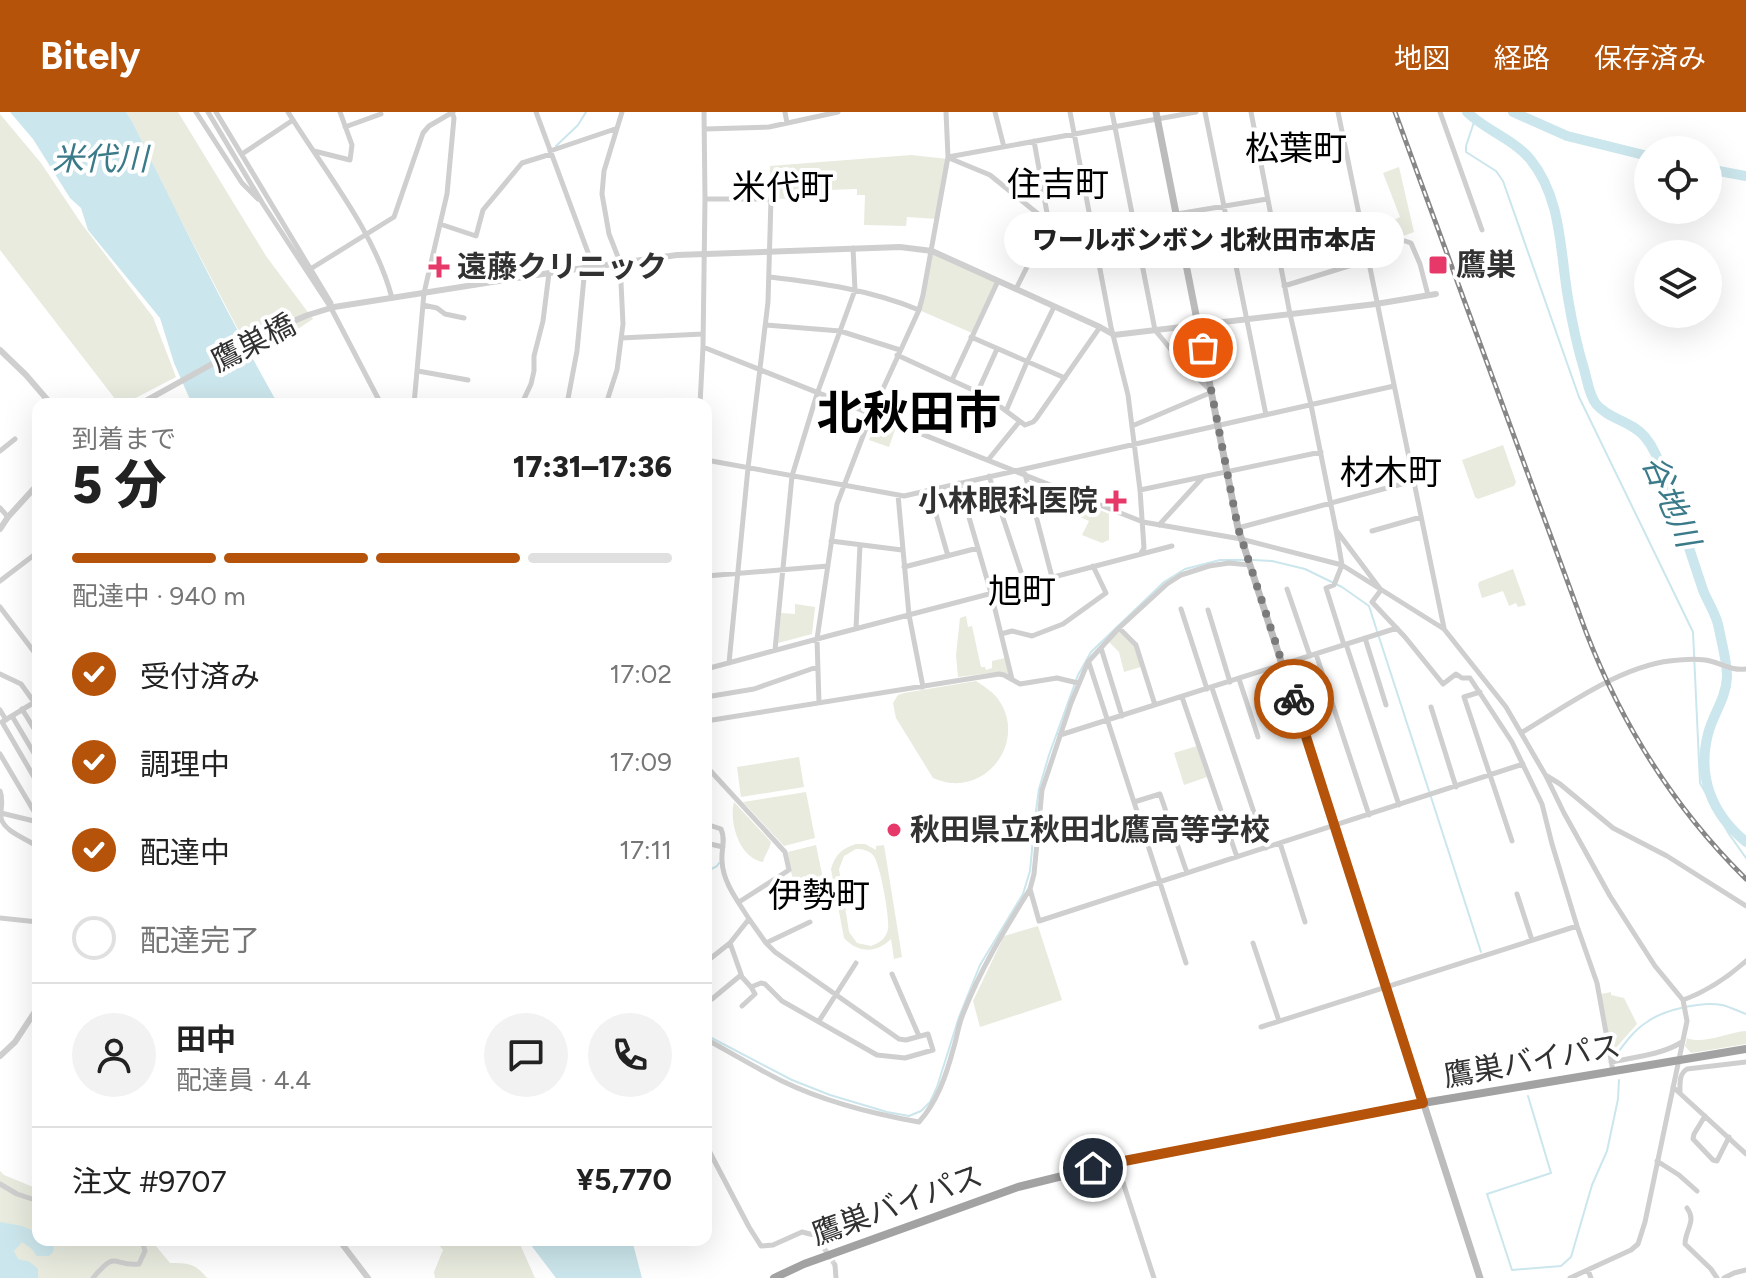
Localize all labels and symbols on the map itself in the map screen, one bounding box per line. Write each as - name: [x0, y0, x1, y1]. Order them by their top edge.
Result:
- district label: 松葉町: [1245, 128, 1347, 169]
- water label: 米代川: [52, 140, 151, 178]
- district label: 住吉町: [1007, 164, 1109, 205]
- district label: 米代町: [732, 167, 834, 208]
- callout: ワールボンボン 北秋田市本店: [1003, 212, 1403, 268]
- place label: 鷹巣: [1456, 246, 1516, 283]
- place label: 遠藤クリニック: [457, 248, 667, 285]
- marker: 鷹巣: [1427, 254, 1449, 276]
- marker: 遠藤クリニック: [428, 256, 450, 278]
- street label: 鷹巣橋: [204, 306, 301, 379]
- pin: [1169, 314, 1237, 382]
- district label: 北秋田市: [817, 385, 1001, 441]
- water label: 谷地川: [1635, 449, 1708, 555]
- district label: 材木町: [1340, 452, 1442, 493]
- place label: 小林眼科医院: [918, 482, 1098, 519]
- marker: 小林眼科医院: [1105, 490, 1127, 512]
- district label: 旭町: [988, 571, 1056, 612]
- courier: [1254, 659, 1334, 739]
- place label: 秋田県立秋田北鷹高等学校: [910, 811, 1270, 848]
- marker: 秋田県立秋田北鷹高等学校: [885, 821, 903, 839]
- district label: 伊勢町: [768, 875, 870, 916]
- street label: 鷹巣バイパス: [1440, 1027, 1623, 1094]
- pin: [1059, 1134, 1127, 1202]
- street label: 鷹巣バイパス: [806, 1156, 987, 1253]

